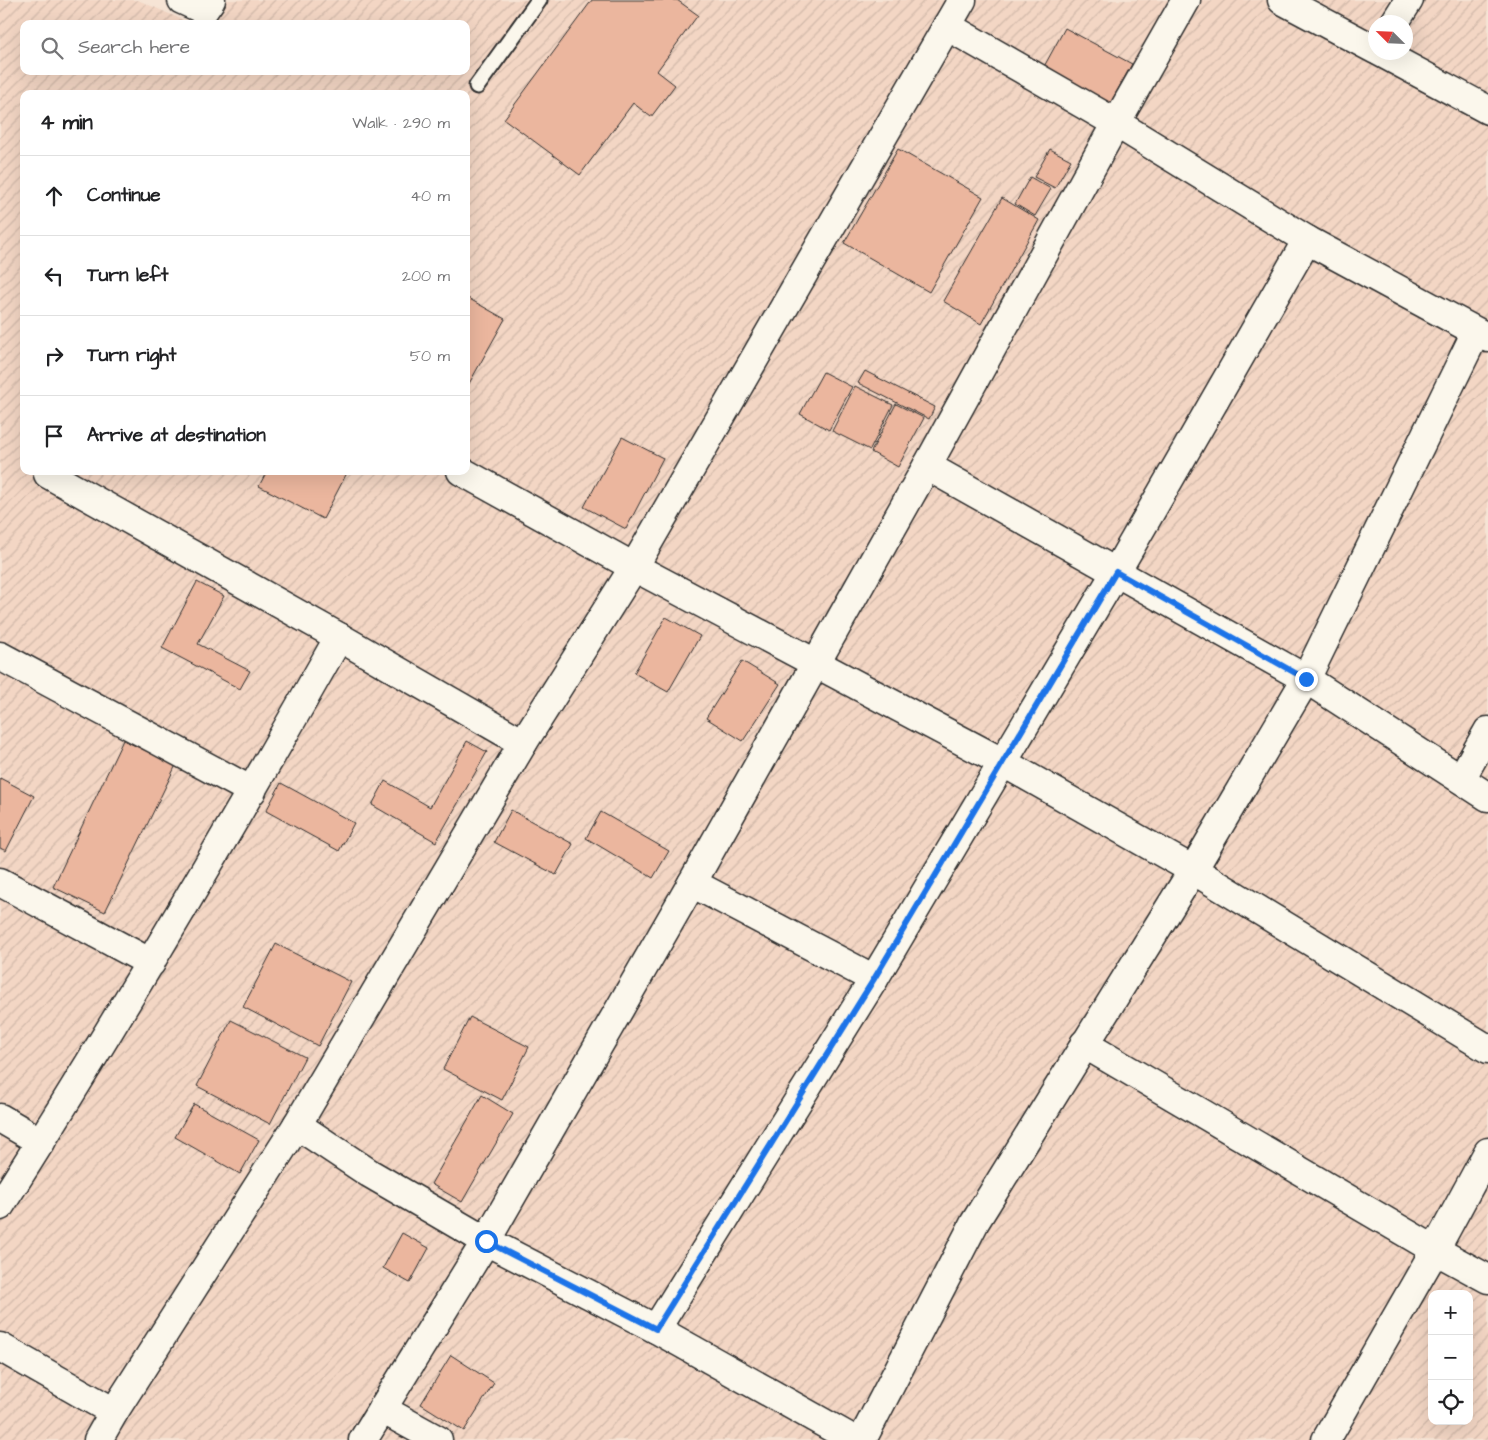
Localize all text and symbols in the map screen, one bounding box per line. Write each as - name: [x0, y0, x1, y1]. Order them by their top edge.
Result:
- north arrow: [1368, 15, 1413, 60]
- search box: [20, 20, 470, 75]
- icon: search: [38, 34, 66, 62]
- text: Search here: [78, 34, 190, 61]
- text: 4 min: [40, 108, 93, 137]
- text: Walk · 290 m: [352, 112, 450, 134]
- icon: ahead: [40, 182, 68, 210]
- text: Continue: [87, 182, 161, 209]
- text: 40 m: [410, 185, 450, 207]
- icon: left: [40, 262, 68, 290]
- text: Turn left: [87, 262, 168, 289]
- text: 200 m: [402, 265, 450, 287]
- icon: right: [40, 342, 68, 370]
- text: Turn right: [87, 342, 176, 369]
- text: 50 m: [410, 345, 450, 367]
- icon: arrive: [40, 422, 68, 450]
- text: Arrive at destination: [87, 422, 266, 449]
- route end: [1295, 668, 1318, 691]
- route start: [475, 1230, 498, 1253]
- map controls: [1428, 1290, 1473, 1425]
- button: +: [1428, 1290, 1473, 1335]
- button: −: [1428, 1335, 1473, 1380]
- button: locate: [1428, 1380, 1473, 1425]

